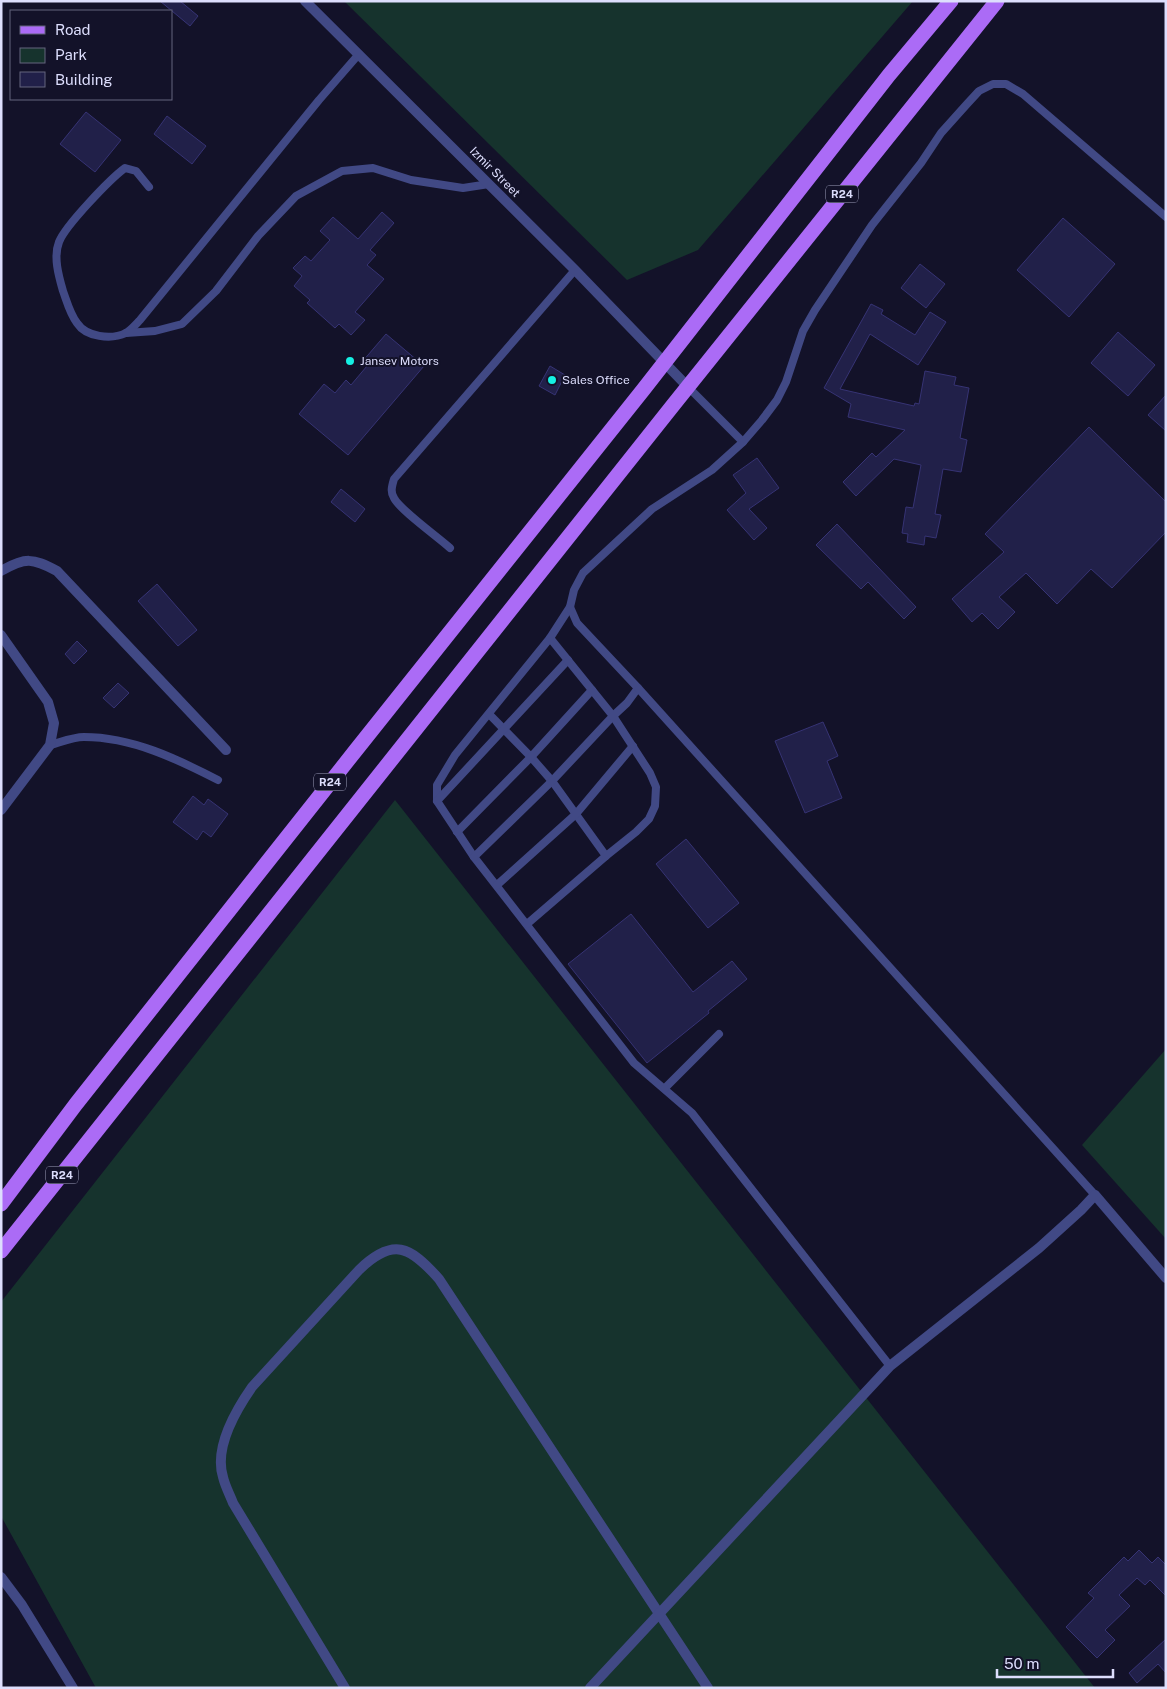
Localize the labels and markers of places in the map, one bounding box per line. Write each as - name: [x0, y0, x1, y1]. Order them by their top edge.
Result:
- place label: Jansev Motors: [360, 354, 439, 368]
- marker: Jansev Motors: [344, 355, 356, 367]
- place label: Sales Office: [562, 373, 630, 387]
- marker: Sales Office: [546, 374, 558, 386]

